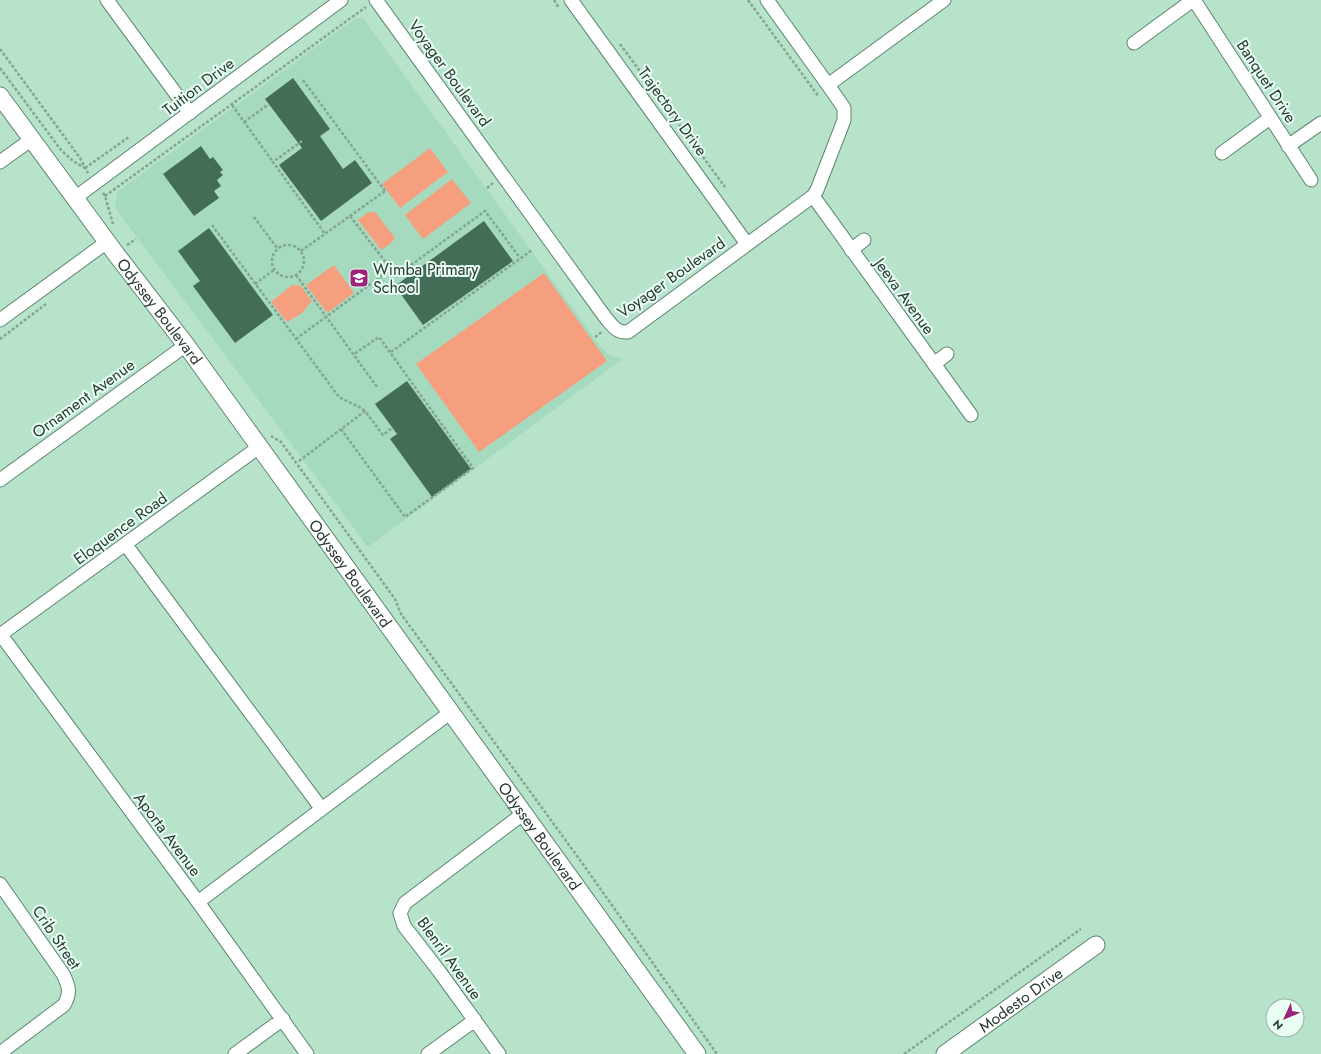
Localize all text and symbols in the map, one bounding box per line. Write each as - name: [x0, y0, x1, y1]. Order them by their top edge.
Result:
- street label: Voyager Boulevard: [403, 15, 496, 132]
- street label: Banquet Drive: [1231, 35, 1302, 127]
- street label: Tuition Drive: [158, 52, 239, 121]
- street label: Trajectory Drive: [632, 62, 713, 161]
- street label: Voyager Boulevard: [613, 231, 730, 323]
- street label: Jeeva Avenue: [868, 252, 940, 339]
- street label: Odyssey Boulevard: [111, 253, 208, 370]
- place label: Wimba Primary School: [373, 258, 479, 299]
- school or university icon: Wimba Primary School: [348, 267, 370, 289]
- street label: Ornament Avenue: [27, 353, 139, 444]
- street label: Eloquence Road: [69, 487, 172, 570]
- street label: Odyssey Boulevard: [303, 514, 397, 632]
- street label: Odyssey Boulevard: [492, 777, 586, 895]
- street label: Aporta Avenue: [128, 787, 207, 881]
- street label: Crib Street: [27, 901, 87, 974]
- street label: Blenril Avenue: [412, 912, 487, 1004]
- street label: Modesto Drive: [974, 962, 1067, 1038]
- north arrow: [1265, 998, 1305, 1038]
- text: N: [1269, 1016, 1287, 1034]

